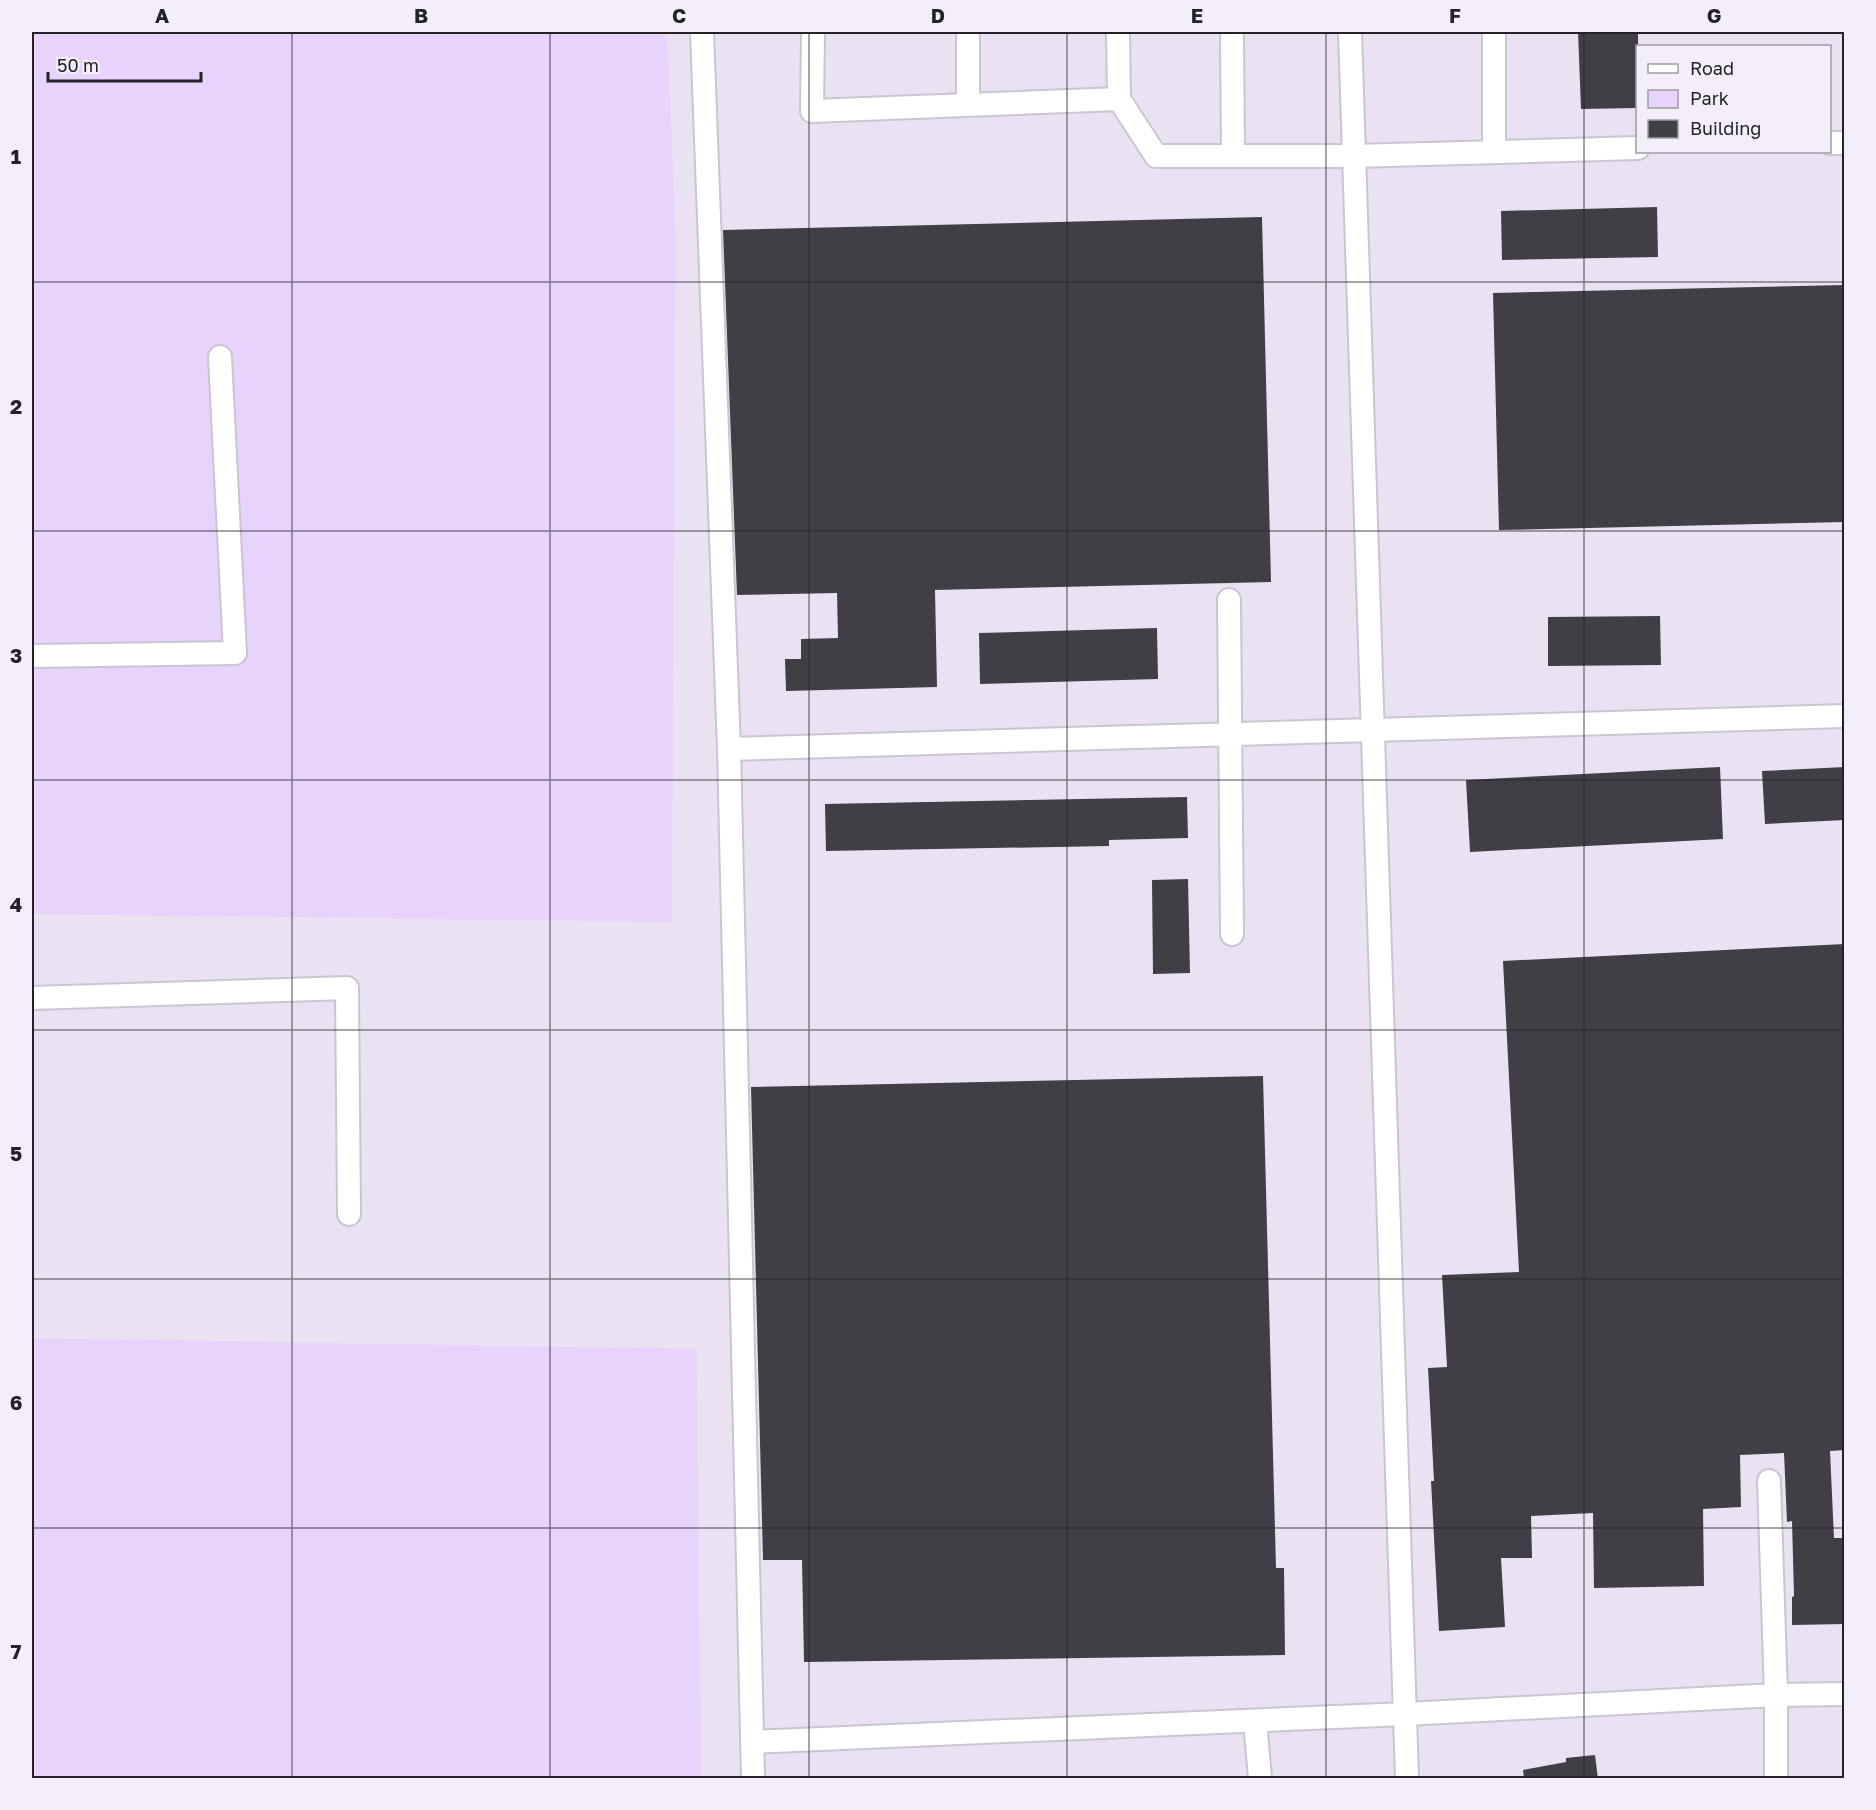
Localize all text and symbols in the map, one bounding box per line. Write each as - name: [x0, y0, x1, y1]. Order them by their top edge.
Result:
- text: A: [155, 3, 169, 27]
- text: B: [414, 3, 428, 27]
- text: C: [672, 3, 686, 27]
- text: D: [931, 3, 945, 27]
- text: E: [1191, 3, 1203, 27]
- text: F: [1449, 3, 1461, 27]
- text: G: [1707, 3, 1721, 27]
- scale bar: [48, 45, 201, 83]
- legend: [1636, 45, 1831, 153]
- text: 50 m: [57, 54, 99, 76]
- text: Road: [1690, 57, 1734, 79]
- text: Park: [1690, 87, 1729, 109]
- text: Building: [1690, 117, 1761, 139]
- text: 1: [11, 144, 21, 168]
- text: 2: [10, 394, 22, 418]
- text: 3: [10, 643, 22, 667]
- text: 4: [10, 892, 22, 916]
- text: 5: [10, 1141, 22, 1165]
- text: 6: [10, 1390, 22, 1414]
- text: 7: [11, 1639, 22, 1663]

